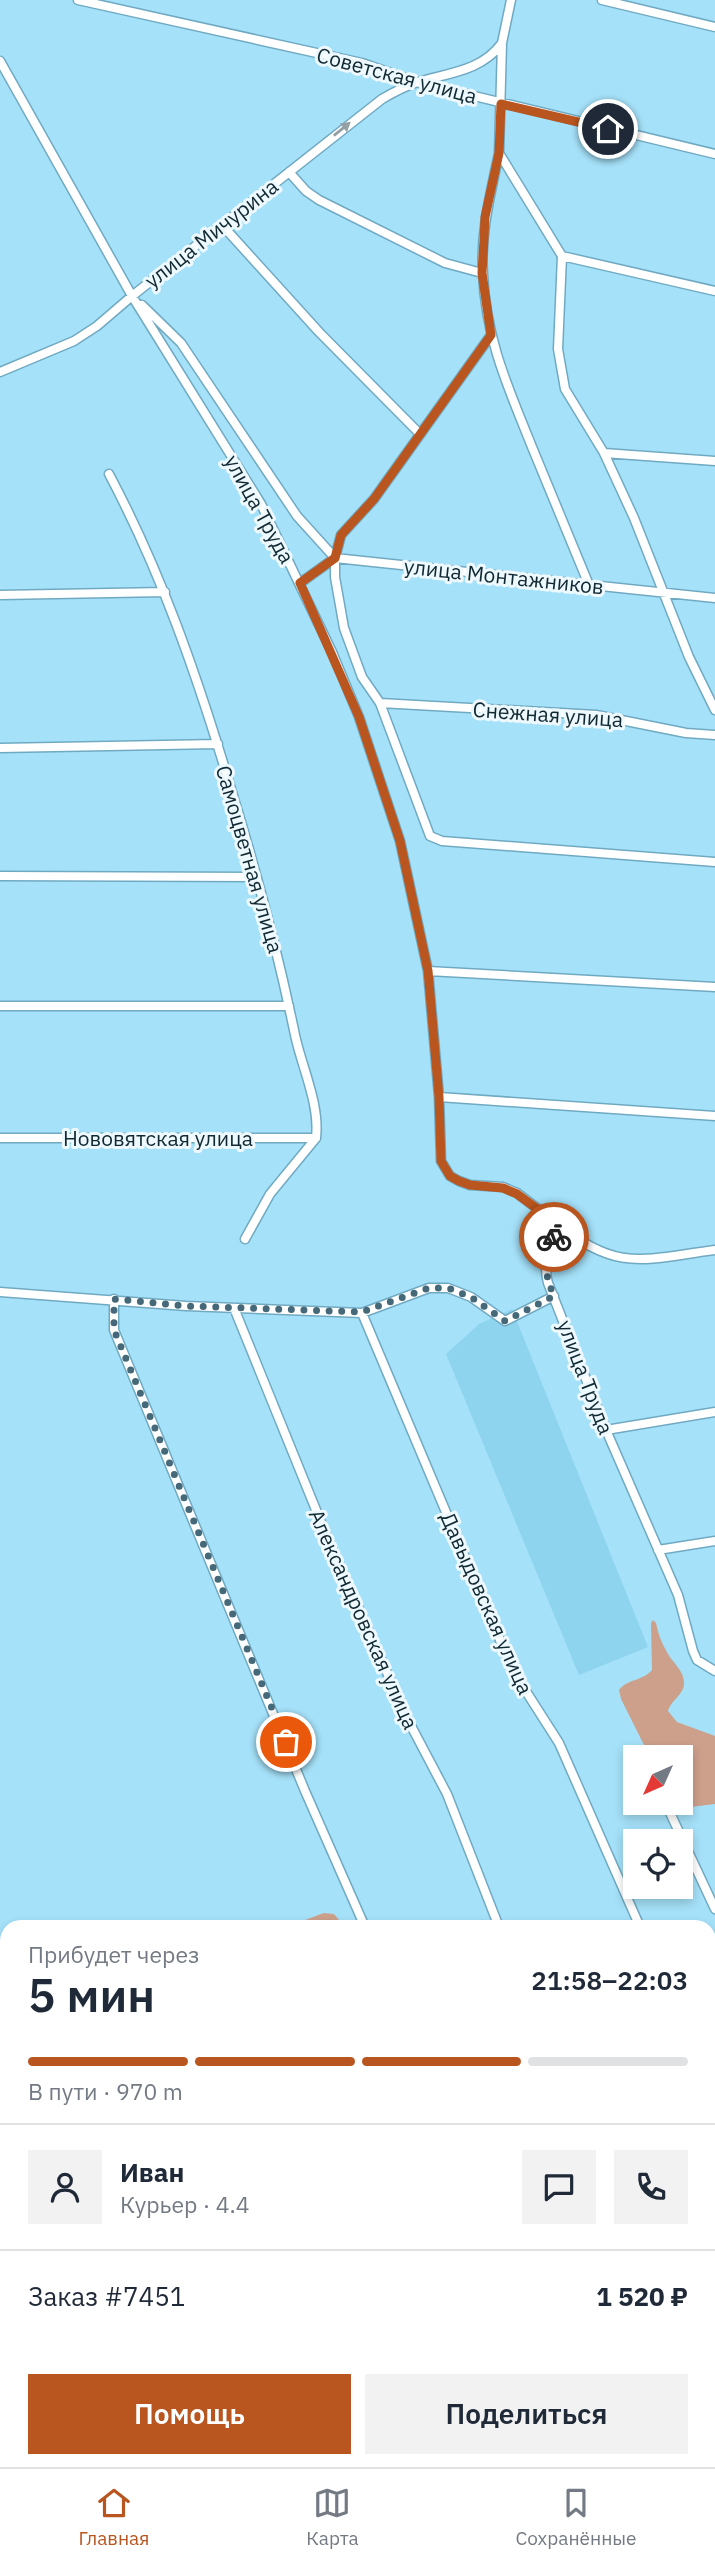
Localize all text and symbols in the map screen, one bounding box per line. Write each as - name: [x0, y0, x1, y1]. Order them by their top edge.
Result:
- street label: Советская улица: [314, 40, 480, 110]
- pin: [578, 99, 638, 159]
- icon: home: [589, 110, 627, 148]
- one-way arrow: [334, 122, 351, 137]
- street label: улица Мичурина: [138, 172, 284, 294]
- street label: улица Труда: [219, 450, 301, 568]
- street label: улица Монтажников: [403, 552, 605, 600]
- street label: Снежная улица: [472, 695, 624, 733]
- street label: Самоцветная улица: [210, 762, 290, 956]
- street label: Нововятская улица: [63, 1124, 253, 1152]
- courier: [519, 1202, 589, 1272]
- icon: bike: [535, 1218, 573, 1256]
- street label: улица Труда: [551, 1316, 621, 1438]
- street label: Александровская улица: [303, 1505, 425, 1733]
- street label: Давыдовская улица: [434, 1507, 540, 1699]
- pin: [256, 1712, 316, 1772]
- icon: bag: [267, 1723, 305, 1761]
- north arrow: [623, 1745, 693, 1815]
- map controls: [623, 1745, 693, 1899]
- button: locate: [623, 1829, 693, 1899]
- text: Прибудет через: [28, 1939, 200, 1969]
- text: 21:58–22:03: [531, 1963, 688, 1997]
- text: 5 мин: [28, 1965, 155, 2025]
- text: В пути · 970 m: [28, 2076, 183, 2106]
- button: person: [28, 2150, 102, 2224]
- button: chat: [522, 2150, 596, 2224]
- button: phone: [614, 2150, 688, 2224]
- text: Иван: [120, 2155, 185, 2189]
- text: Курьер · 4.4: [120, 2189, 250, 2219]
- text: Заказ #7451: [28, 2279, 185, 2313]
- text: 1 520 ₽: [596, 2279, 688, 2313]
- button: Помощь: [28, 2374, 351, 2454]
- button: Поделиться: [365, 2374, 688, 2454]
- tab: Главная: [78, 2484, 149, 2550]
- tab: Карта: [306, 2484, 359, 2550]
- tab: Сохранённые: [515, 2484, 637, 2550]

